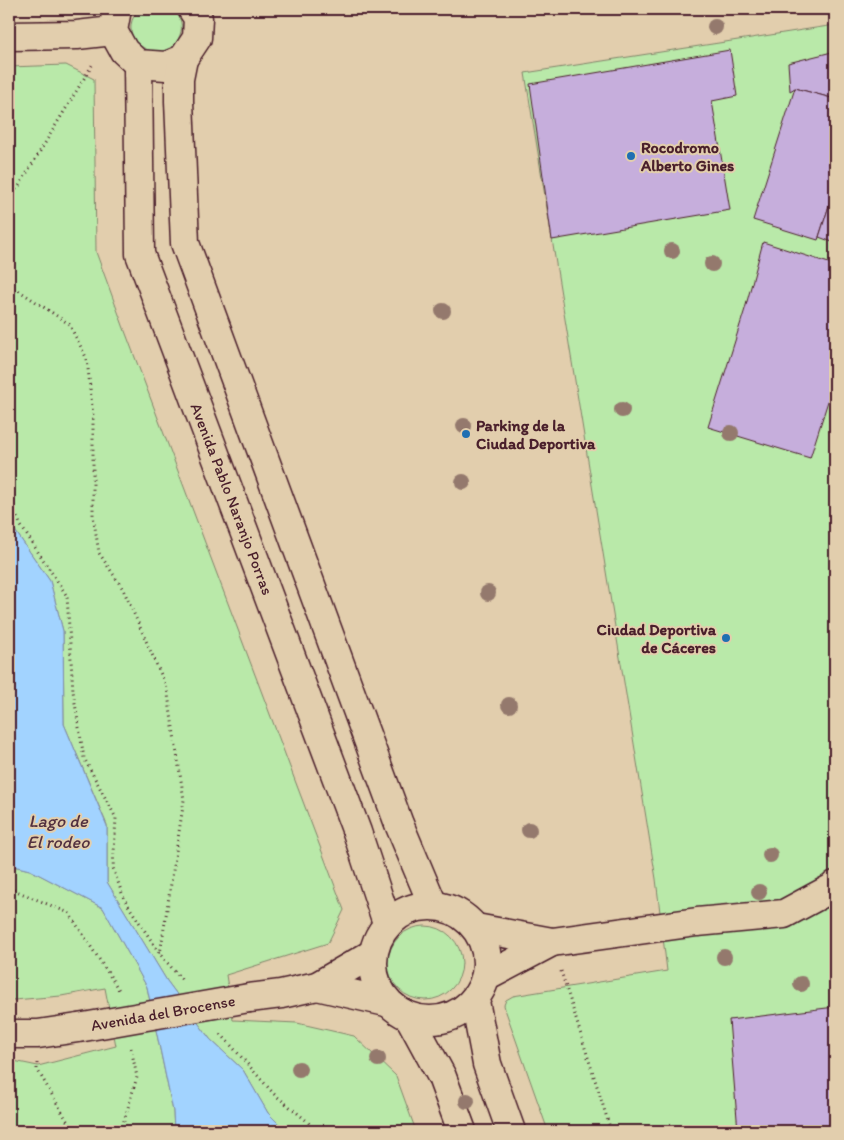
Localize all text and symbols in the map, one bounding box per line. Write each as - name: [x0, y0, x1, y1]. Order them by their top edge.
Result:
- place label: Rocodromo Alberto Gines: [640, 138, 734, 175]
- marker: Rocodromo Alberto Gines: [625, 150, 637, 162]
- street label: Avenida Pablo Naranjo Porras: [187, 400, 277, 598]
- place label: Parking de la Ciudad Deportiva: [476, 416, 596, 454]
- marker: Parking de la Ciudad Deportiva: [460, 428, 472, 440]
- place label: Ciudad Deportiva de Cáceres: [597, 620, 717, 657]
- marker: Ciudad Deportiva de Cáceres: [720, 632, 732, 644]
- water label: Lago de El rodeo: [27, 810, 90, 853]
- street label: Avenida del Brocense: [89, 991, 237, 1035]

